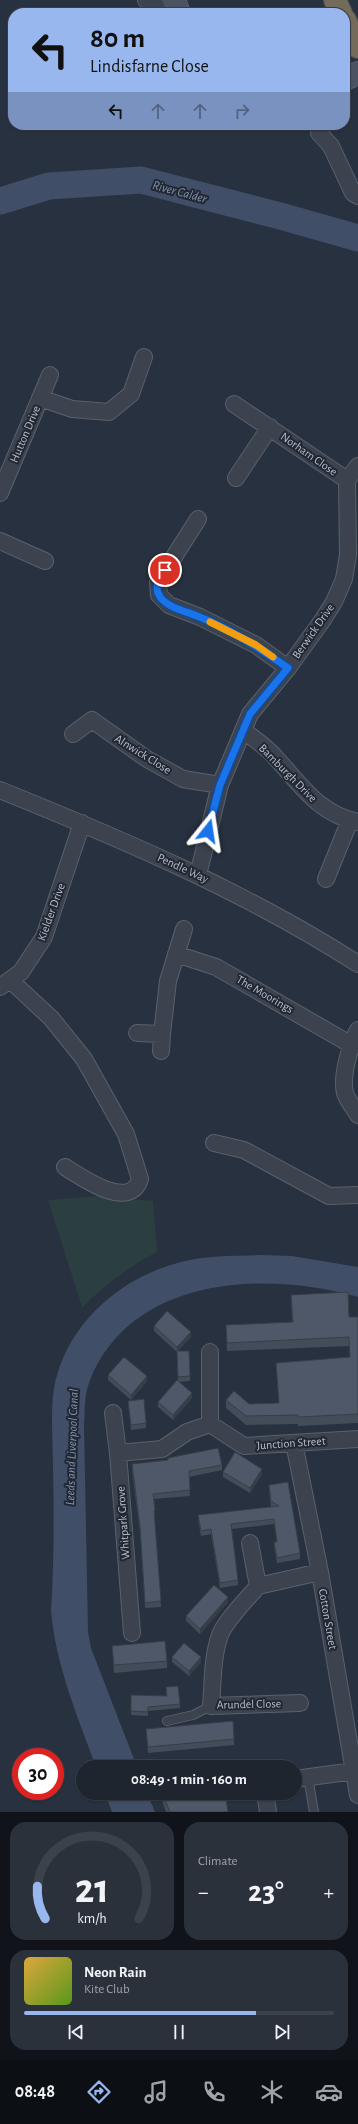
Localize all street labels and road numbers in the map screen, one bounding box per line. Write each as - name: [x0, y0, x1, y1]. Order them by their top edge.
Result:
- street label: Hutton Drive: [8, 404, 42, 464]
- street label: Norham Close: [279, 430, 339, 478]
- street label: Berwick Drive: [290, 601, 336, 661]
- street label: Alnwick Close: [113, 732, 173, 776]
- street label: Bamburgh Drive: [257, 742, 319, 804]
- street label: Pendle Way: [155, 851, 210, 886]
- street label: Kielder Drive: [35, 882, 67, 942]
- street label: The Moorings: [234, 973, 296, 1015]
- street label: Junction Street: [256, 1435, 326, 1451]
- street label: Whitpark Grove: [114, 1486, 132, 1560]
- street label: Cotton Street: [317, 1588, 339, 1651]
- street label: Arundel Close: [217, 1697, 281, 1711]

